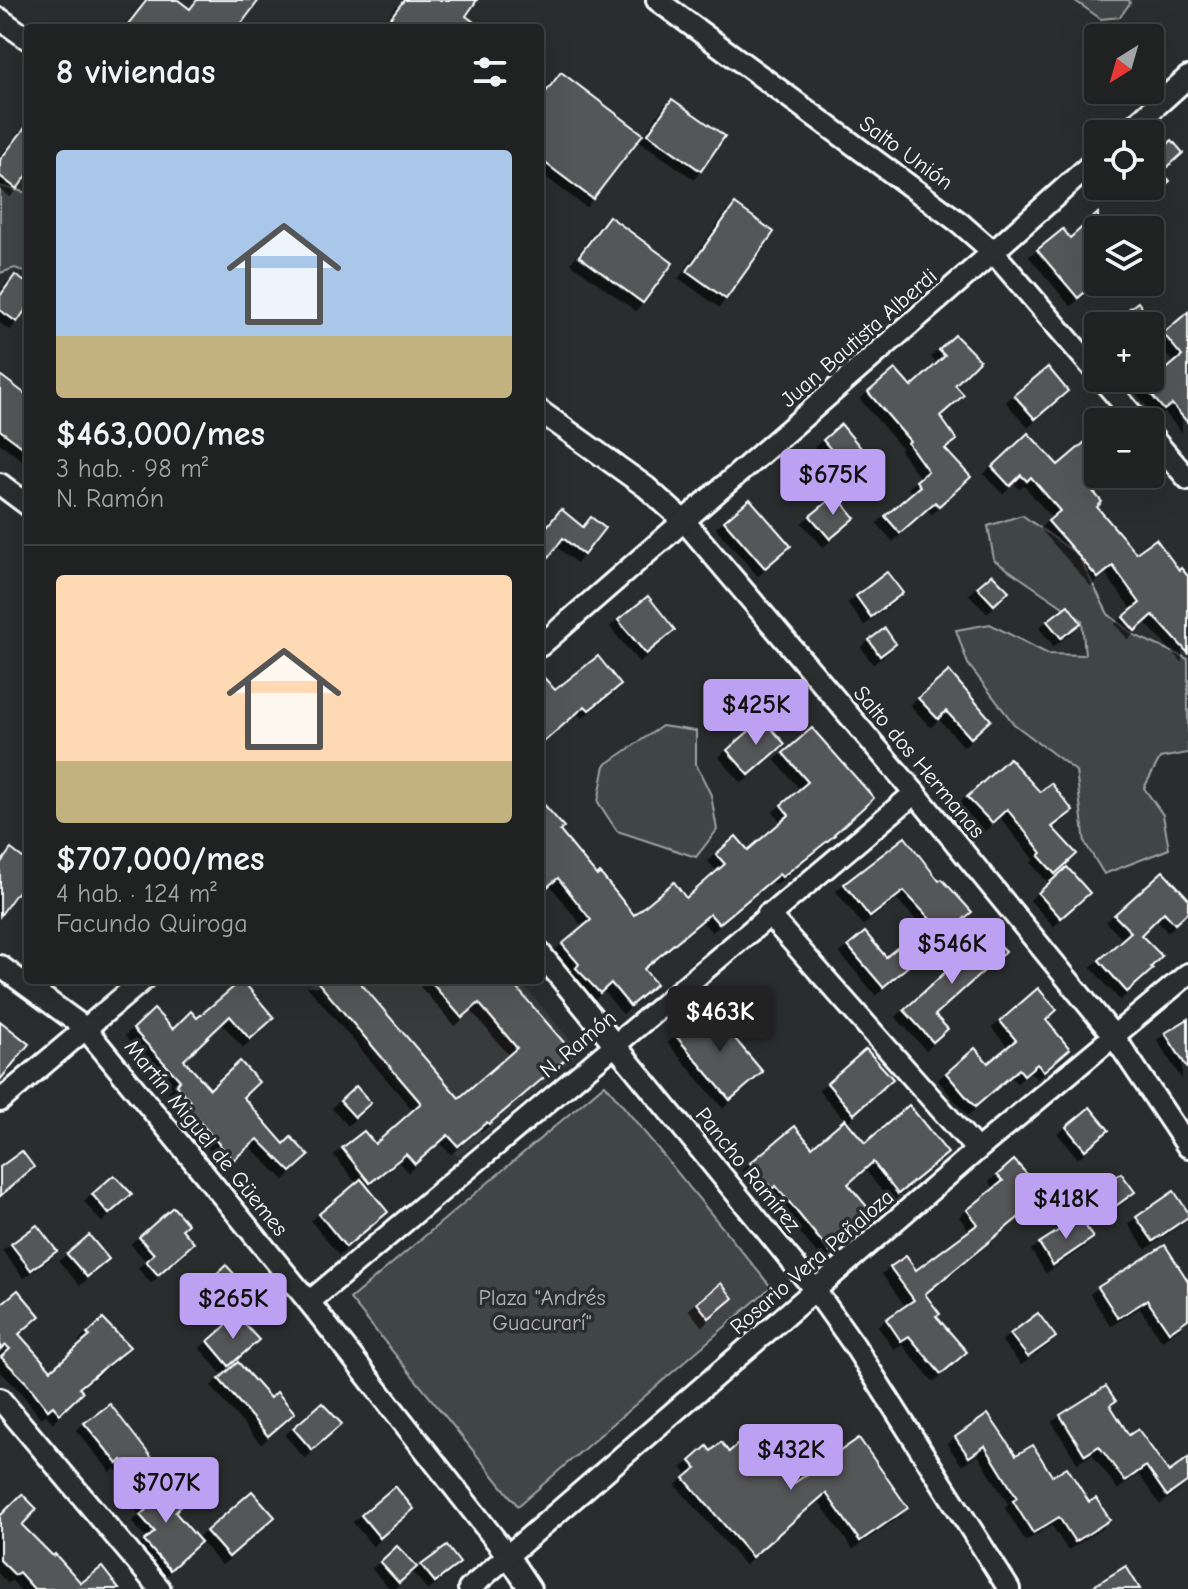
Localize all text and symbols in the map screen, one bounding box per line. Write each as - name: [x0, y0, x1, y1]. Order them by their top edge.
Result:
- north arrow: [1084, 24, 1164, 104]
- map controls: [1084, 24, 1164, 488]
- icon: filters: [468, 50, 512, 94]
- text: 8 viviendas: [56, 52, 216, 92]
- street label: Salto Unión: [854, 110, 958, 196]
- button: locate: [1084, 120, 1164, 200]
- icon: home: [212, 202, 356, 346]
- button: layers: [1084, 216, 1164, 296]
- street label: Juan Bautista Alberdi: [776, 263, 942, 413]
- button: +: [1084, 312, 1164, 392]
- button: −: [1084, 408, 1164, 488]
- text: $463,000/mes: [56, 414, 265, 454]
- pin: $675K: [777, 449, 889, 517]
- text: 3 hab. · 98 m²: [56, 454, 208, 484]
- text: $675K: [798, 460, 868, 490]
- text: N. Ramón: [56, 484, 164, 514]
- icon: home: [212, 627, 356, 771]
- pin: $425K: [700, 679, 812, 747]
- street label: Salto dos Hermanas: [848, 681, 990, 843]
- text: $425K: [721, 690, 791, 720]
- text: $707,000/mes: [56, 839, 264, 879]
- text: 4 hab. · 124 m²: [56, 879, 217, 909]
- text: Facundo Quiroga: [56, 909, 248, 939]
- pin: $546K: [896, 918, 1008, 986]
- text: $546K: [917, 929, 987, 959]
- pin: $463K: [664, 986, 776, 1054]
- text: $463K: [686, 997, 754, 1027]
- street label: N. Ramón: [535, 1005, 621, 1083]
- street label: Martín Miguel de Güemes: [119, 1035, 293, 1241]
- street label: Pancho Ramírez: [690, 1103, 806, 1238]
- pin: $418K: [1010, 1173, 1122, 1241]
- street label: Rosario Vera Peñaloza: [725, 1184, 899, 1340]
- text: $418K: [1033, 1184, 1099, 1214]
- pin: $265K: [177, 1273, 289, 1341]
- text: $265K: [198, 1284, 268, 1314]
- park label: Plaza "Andrés Guacurarí": [478, 1285, 606, 1336]
- pin: $432K: [735, 1424, 847, 1492]
- text: $432K: [757, 1435, 825, 1465]
- pin: $707K: [110, 1457, 222, 1525]
- text: $707K: [132, 1468, 200, 1498]

